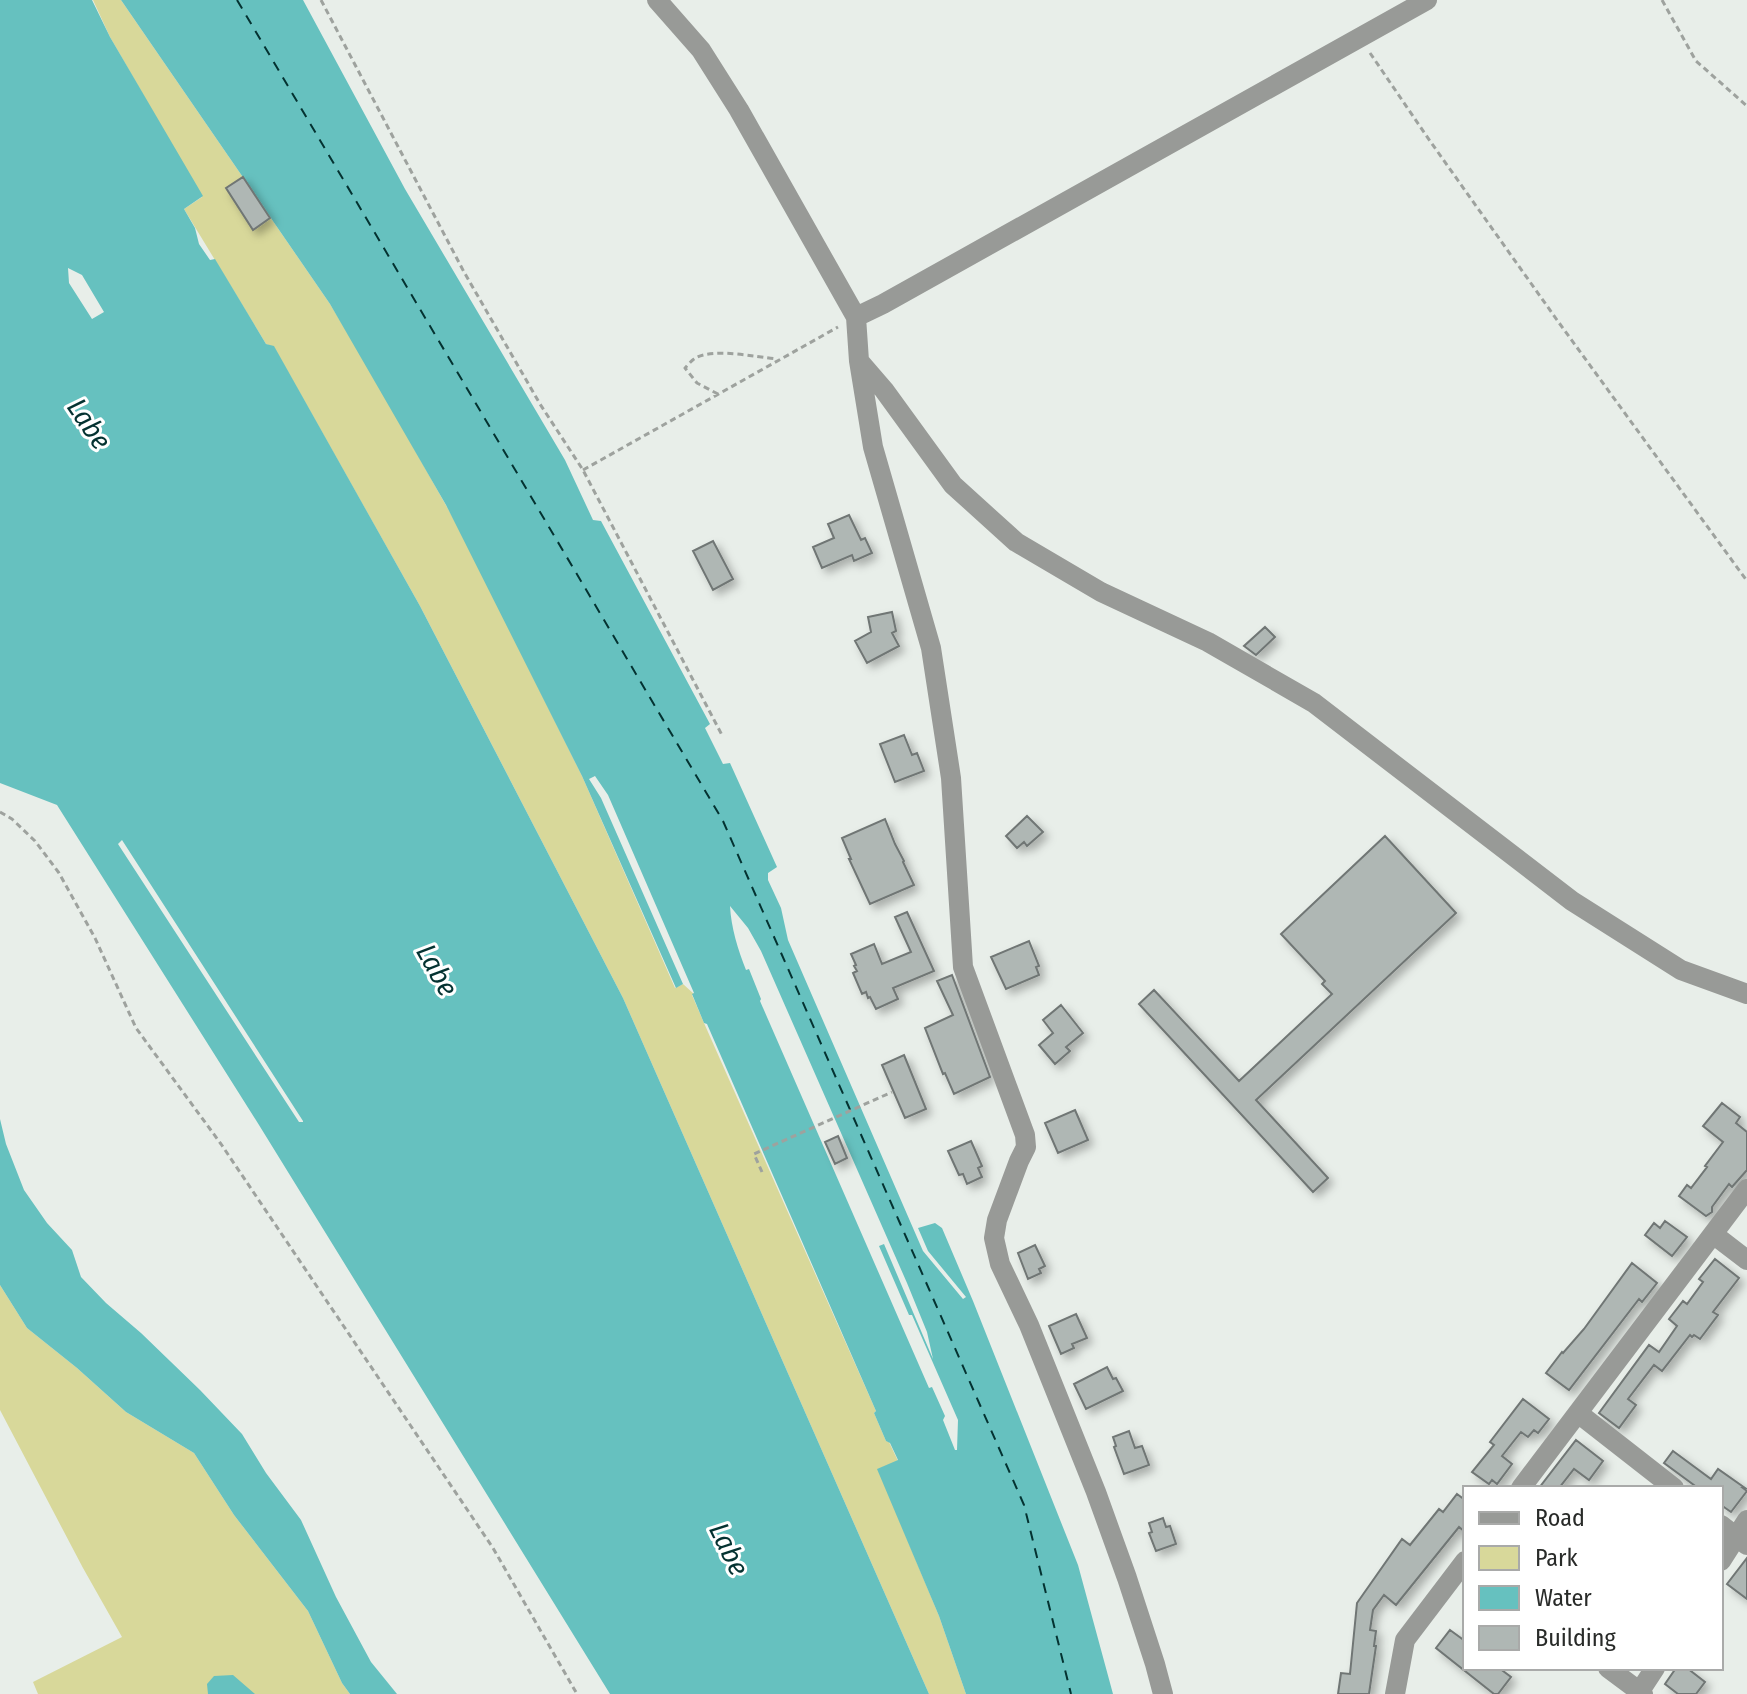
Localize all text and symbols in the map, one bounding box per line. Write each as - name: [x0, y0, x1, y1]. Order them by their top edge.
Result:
- water label: Labe: [60, 392, 118, 456]
- water label: Labe: [409, 938, 465, 1002]
- legend: [1463, 1486, 1723, 1670]
- text: Road: [1535, 1504, 1585, 1532]
- water label: Labe: [702, 1517, 756, 1581]
- text: Park: [1535, 1544, 1578, 1572]
- text: Water: [1535, 1584, 1592, 1612]
- text: Building: [1535, 1624, 1617, 1652]

